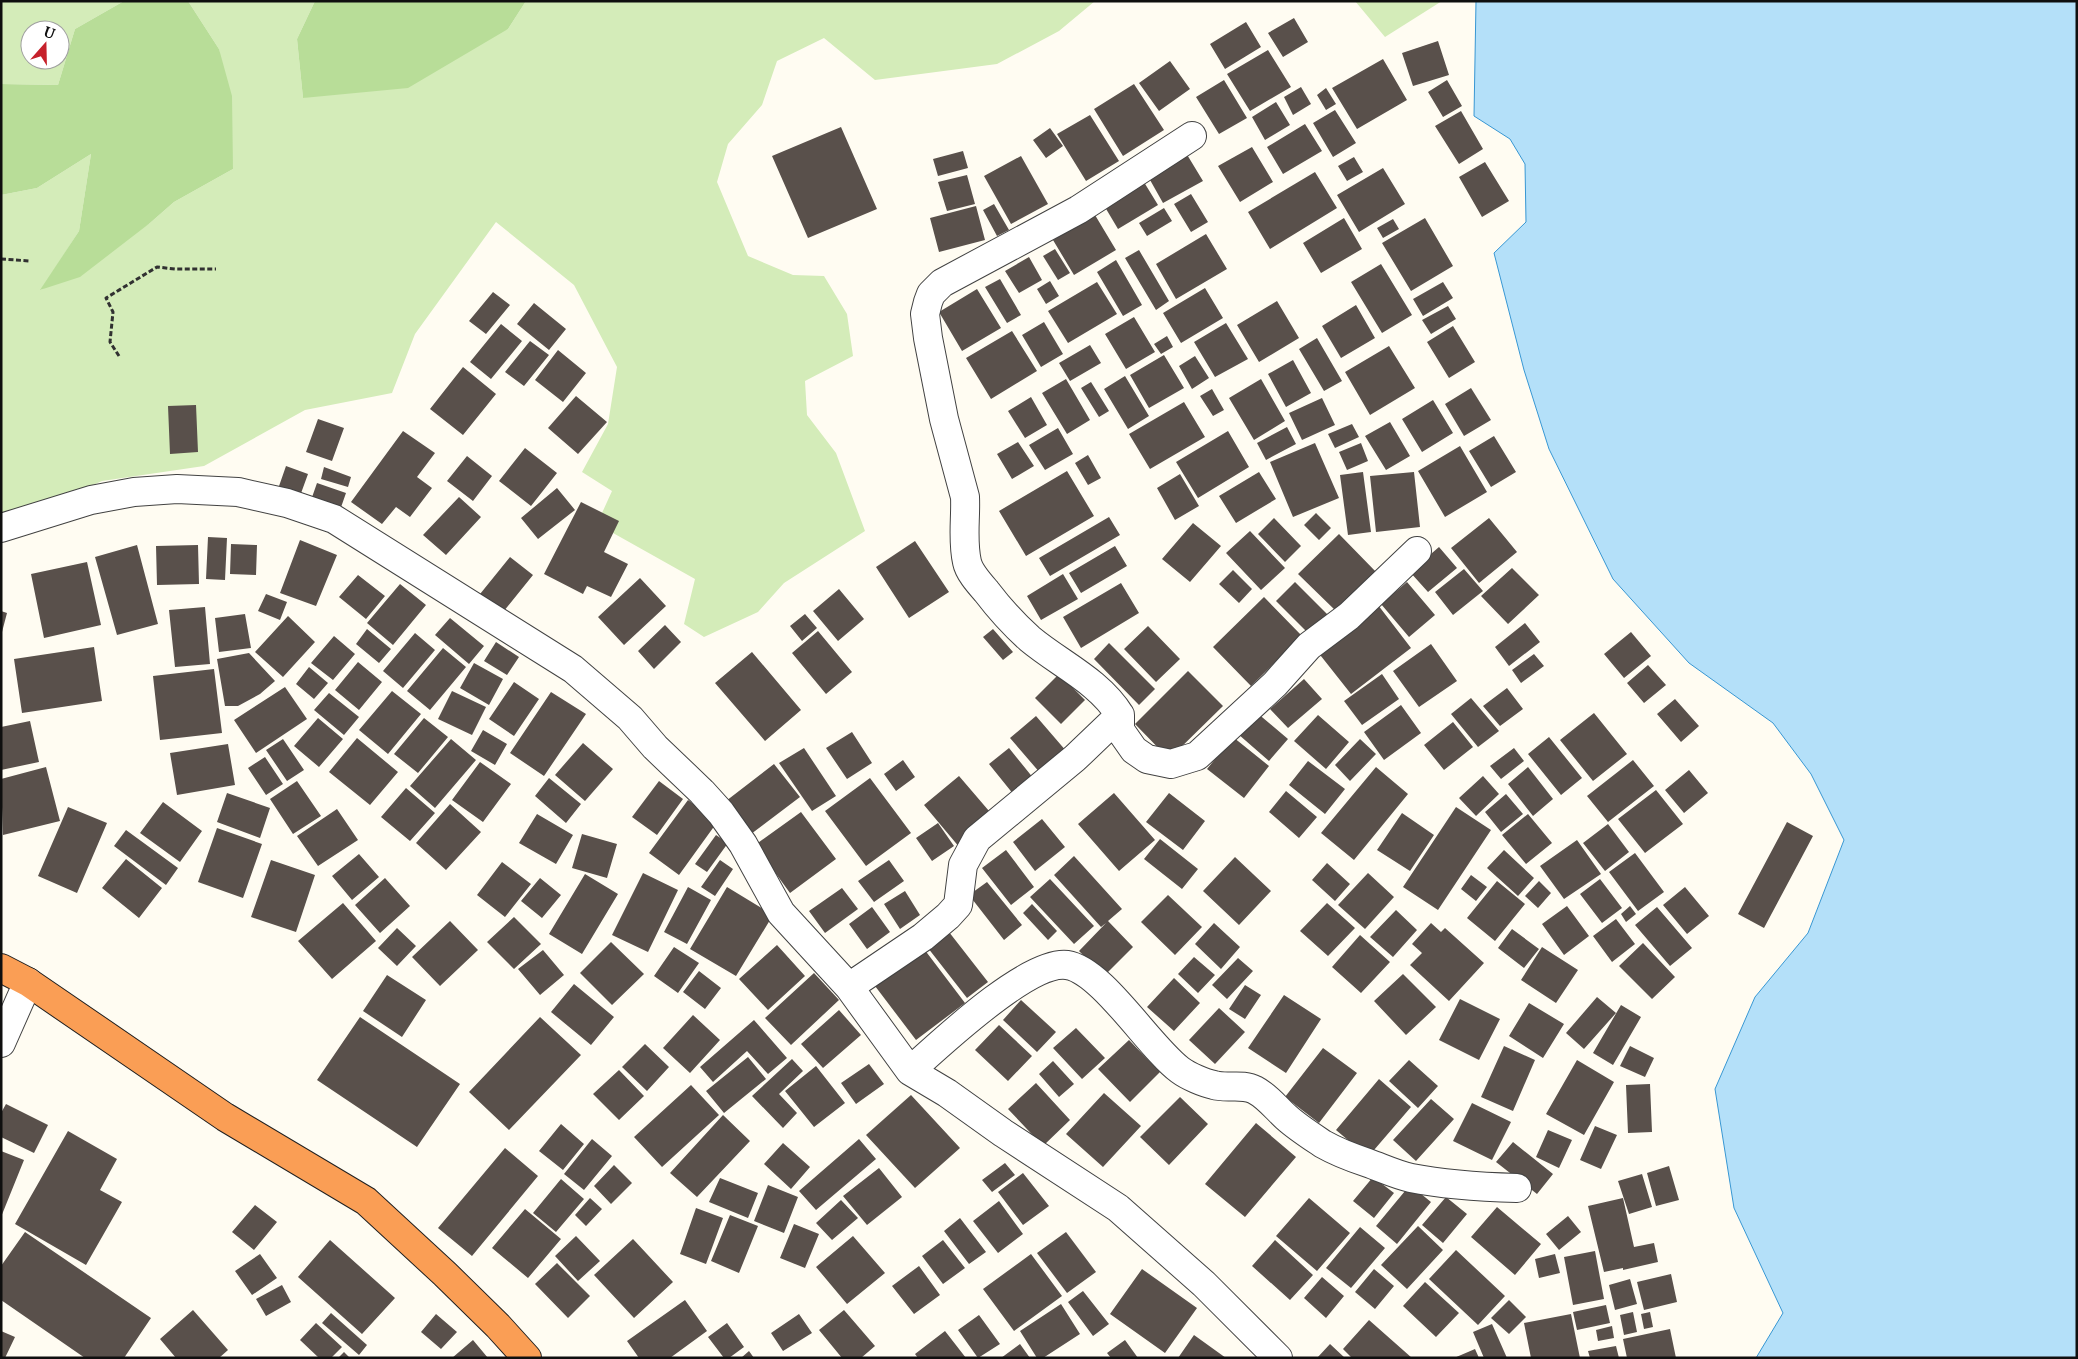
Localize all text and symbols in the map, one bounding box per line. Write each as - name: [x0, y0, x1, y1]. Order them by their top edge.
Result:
- north arrow: [20, 20, 70, 70]
- text: U: [41, 23, 58, 43]

